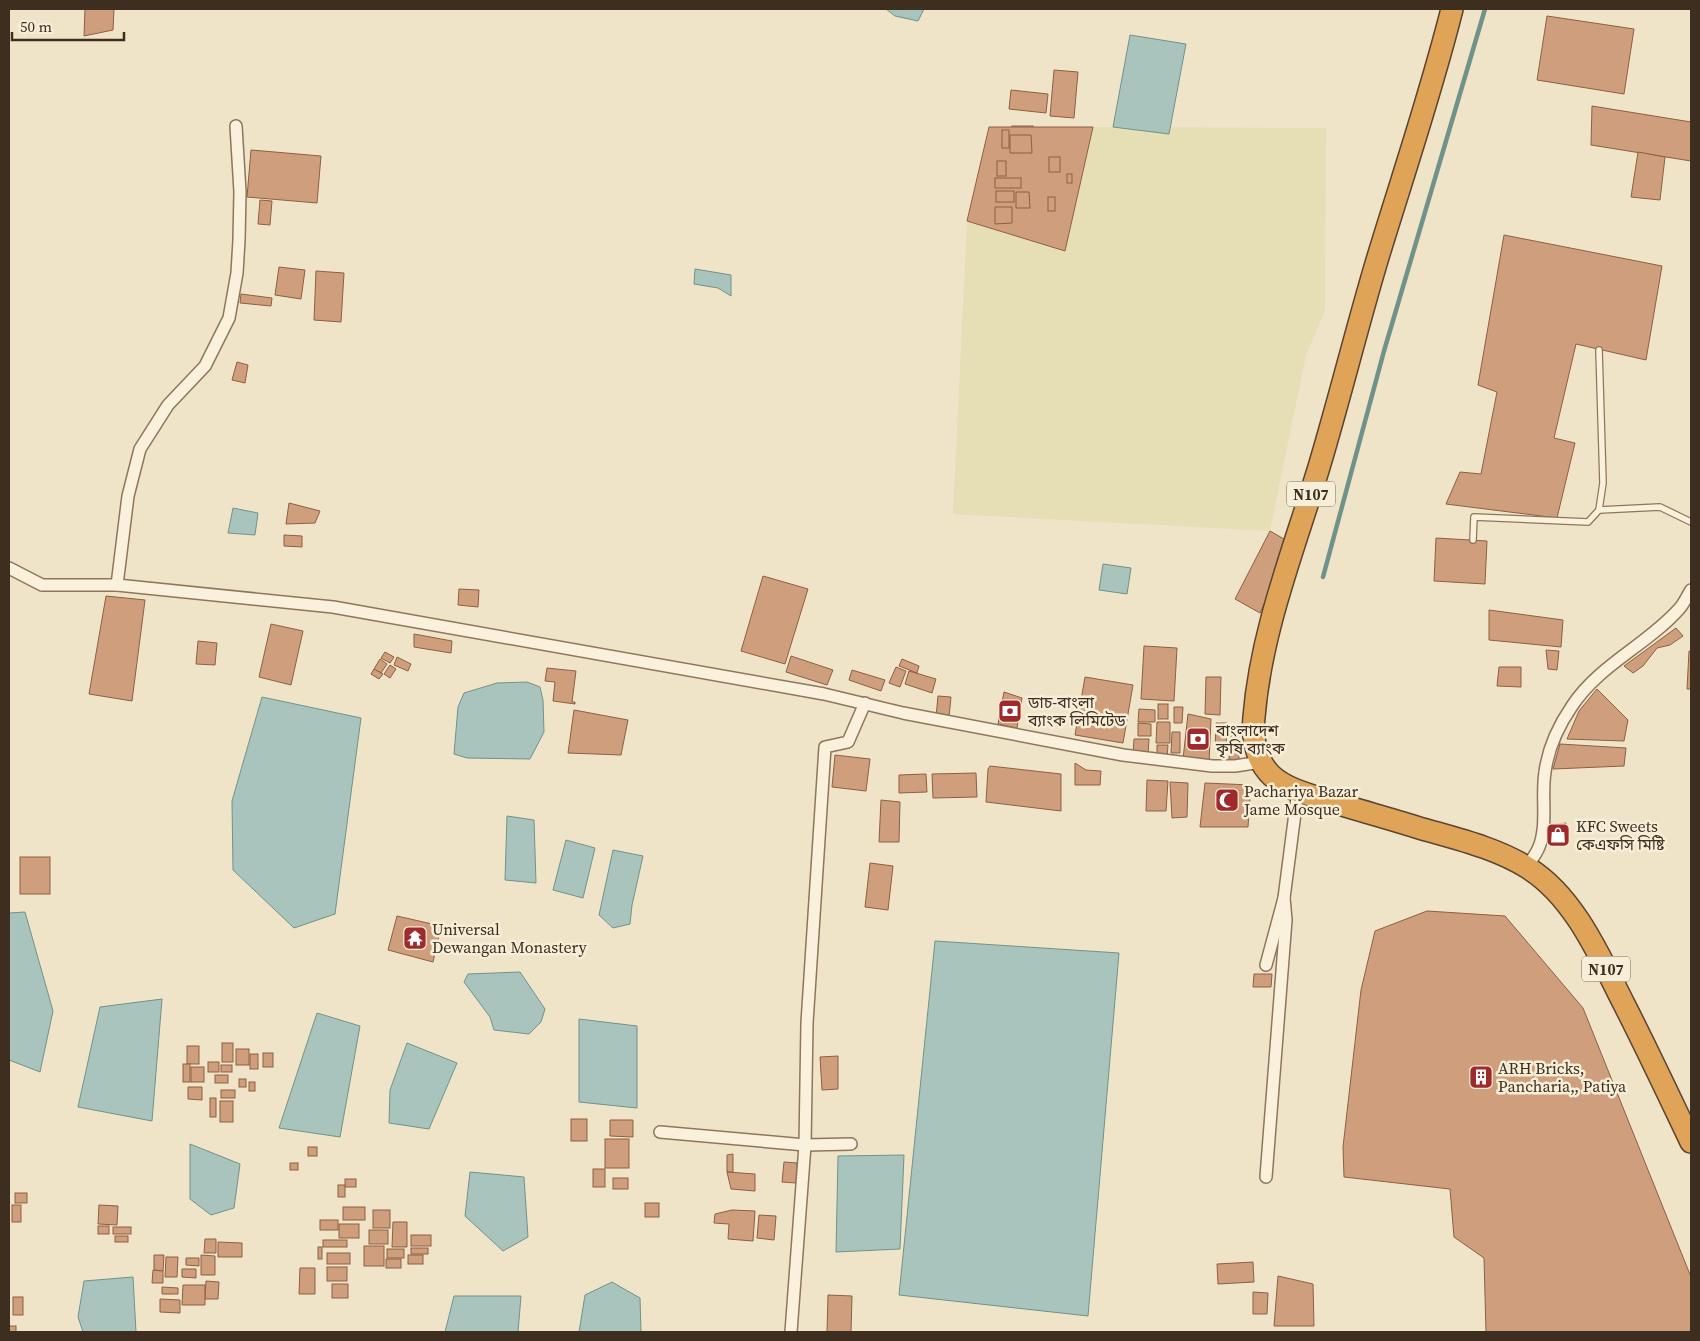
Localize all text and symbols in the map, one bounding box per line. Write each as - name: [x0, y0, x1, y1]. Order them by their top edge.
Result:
- scale bar: [12, 10, 125, 42]
- text: 50 m: [20, 16, 52, 37]
- road number: N107: [1287, 482, 1335, 506]
- place label: ডাচ-বাংলা ব্যাংক লিমিটেড: [1027, 691, 1126, 731]
- bank icon: ডাচ-বাংলা ব্যাংক লিমিটেড: [997, 698, 1023, 724]
- place label: বাংলাদেশ কৃষি ব্যাংক: [1215, 719, 1286, 759]
- bank icon: বাংলাদেশ কৃষি ব্যাংক: [1185, 726, 1211, 752]
- place label: Pachariya Bazar Jame Mosque: [1243, 780, 1359, 820]
- mosque icon: Pachariya Bazar Jame Mosque: [1214, 787, 1240, 813]
- place label: KFC Sweets কেএফসি মিষ্টি: [1576, 815, 1665, 855]
- shop icon: KFC Sweets কেএফসি মিষ্টি: [1545, 822, 1571, 848]
- place label: Universal Dewangan Monastery: [432, 918, 588, 958]
- temple icon: Universal Dewangan Monastery: [402, 925, 428, 951]
- road number: N107: [1582, 956, 1630, 982]
- place label: ARH Bricks, Pancharia,, Patiya: [1498, 1057, 1627, 1097]
- building icon: ARH Bricks, Pancharia,, Patiya: [1468, 1064, 1494, 1090]

